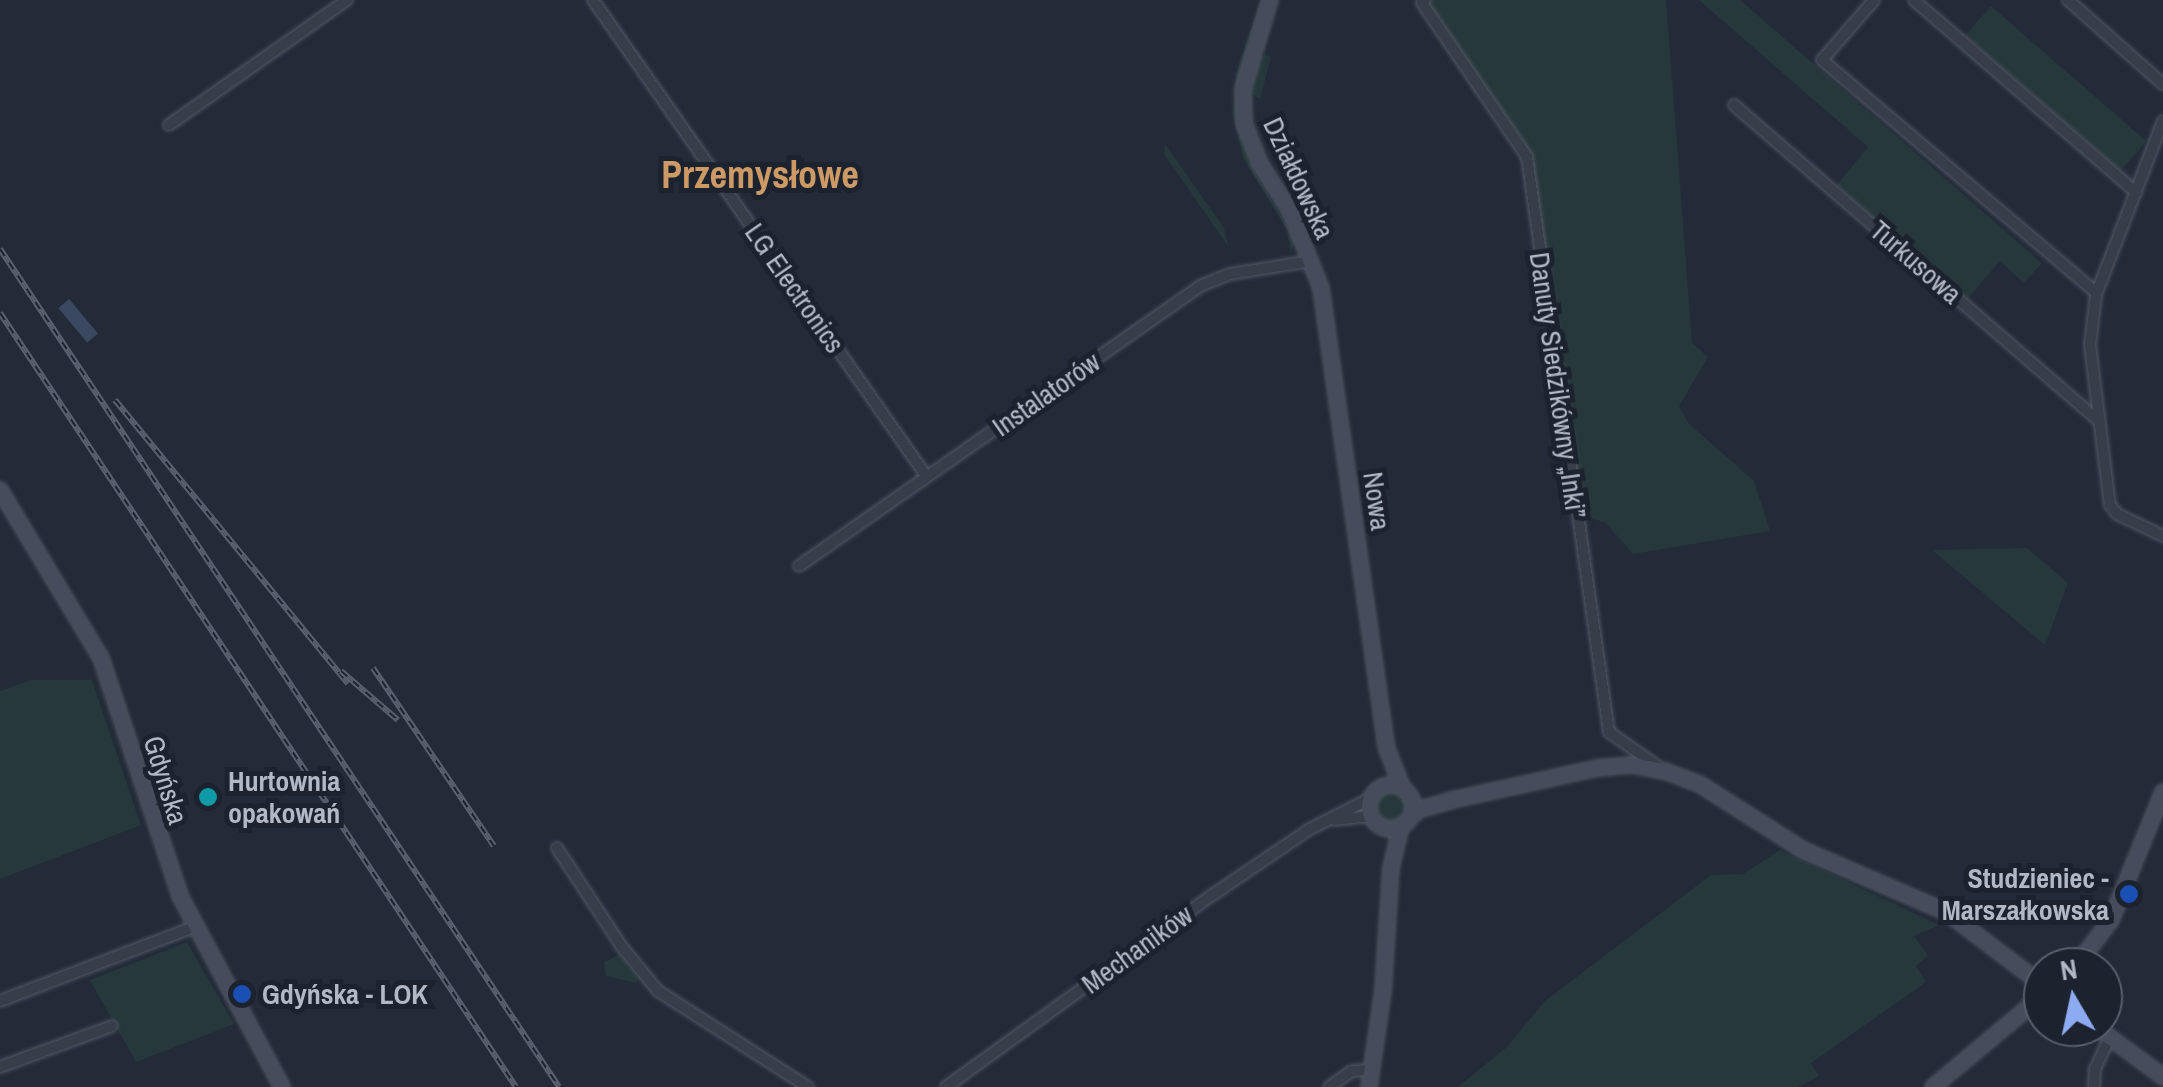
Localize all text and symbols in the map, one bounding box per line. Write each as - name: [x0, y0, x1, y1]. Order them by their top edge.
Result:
- street label: Działdowska: [1256, 112, 1342, 244]
- district label: Przemysłowe: [661, 152, 859, 198]
- street label: Turkusowa: [1863, 213, 1969, 311]
- street label: LG Electronics: [738, 217, 852, 359]
- street label: Danuty Siedzikówny „Inki”: [1523, 250, 1593, 520]
- street label: Instalatorów: [986, 345, 1106, 443]
- street label: Nowa: [1356, 470, 1398, 532]
- street label: Gdyńska: [137, 732, 195, 828]
- place label: Hurtownia opakowań: [228, 764, 340, 830]
- marker: Hurtownia opakowań: [197, 786, 219, 808]
- place label: Studzieniec - Marszałkowska: [1942, 861, 2109, 927]
- marker: Studzieniec - Marszałkowska: [2118, 883, 2140, 905]
- street label: Mechaników: [1075, 898, 1199, 1000]
- north arrow: [2023, 947, 2123, 1047]
- text: N: [2057, 949, 2080, 989]
- place label: Gdyńska - LOK: [262, 977, 428, 1011]
- marker: Gdyńska - LOK: [231, 983, 253, 1005]

